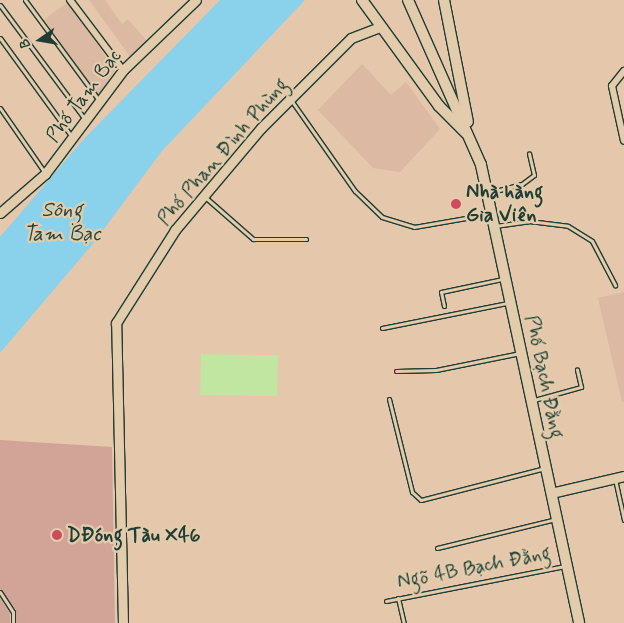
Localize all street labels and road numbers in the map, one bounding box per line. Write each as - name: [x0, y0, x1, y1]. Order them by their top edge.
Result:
- street label: Phố Tam Bạc: [41, 45, 127, 147]
- street label: Phố Phan Đình Phùng: [153, 74, 293, 230]
- street label: Phố Bạch Đằng: [519, 313, 569, 441]
- street label: Ngõ 4B Bạch Đằng: [395, 541, 553, 595]

